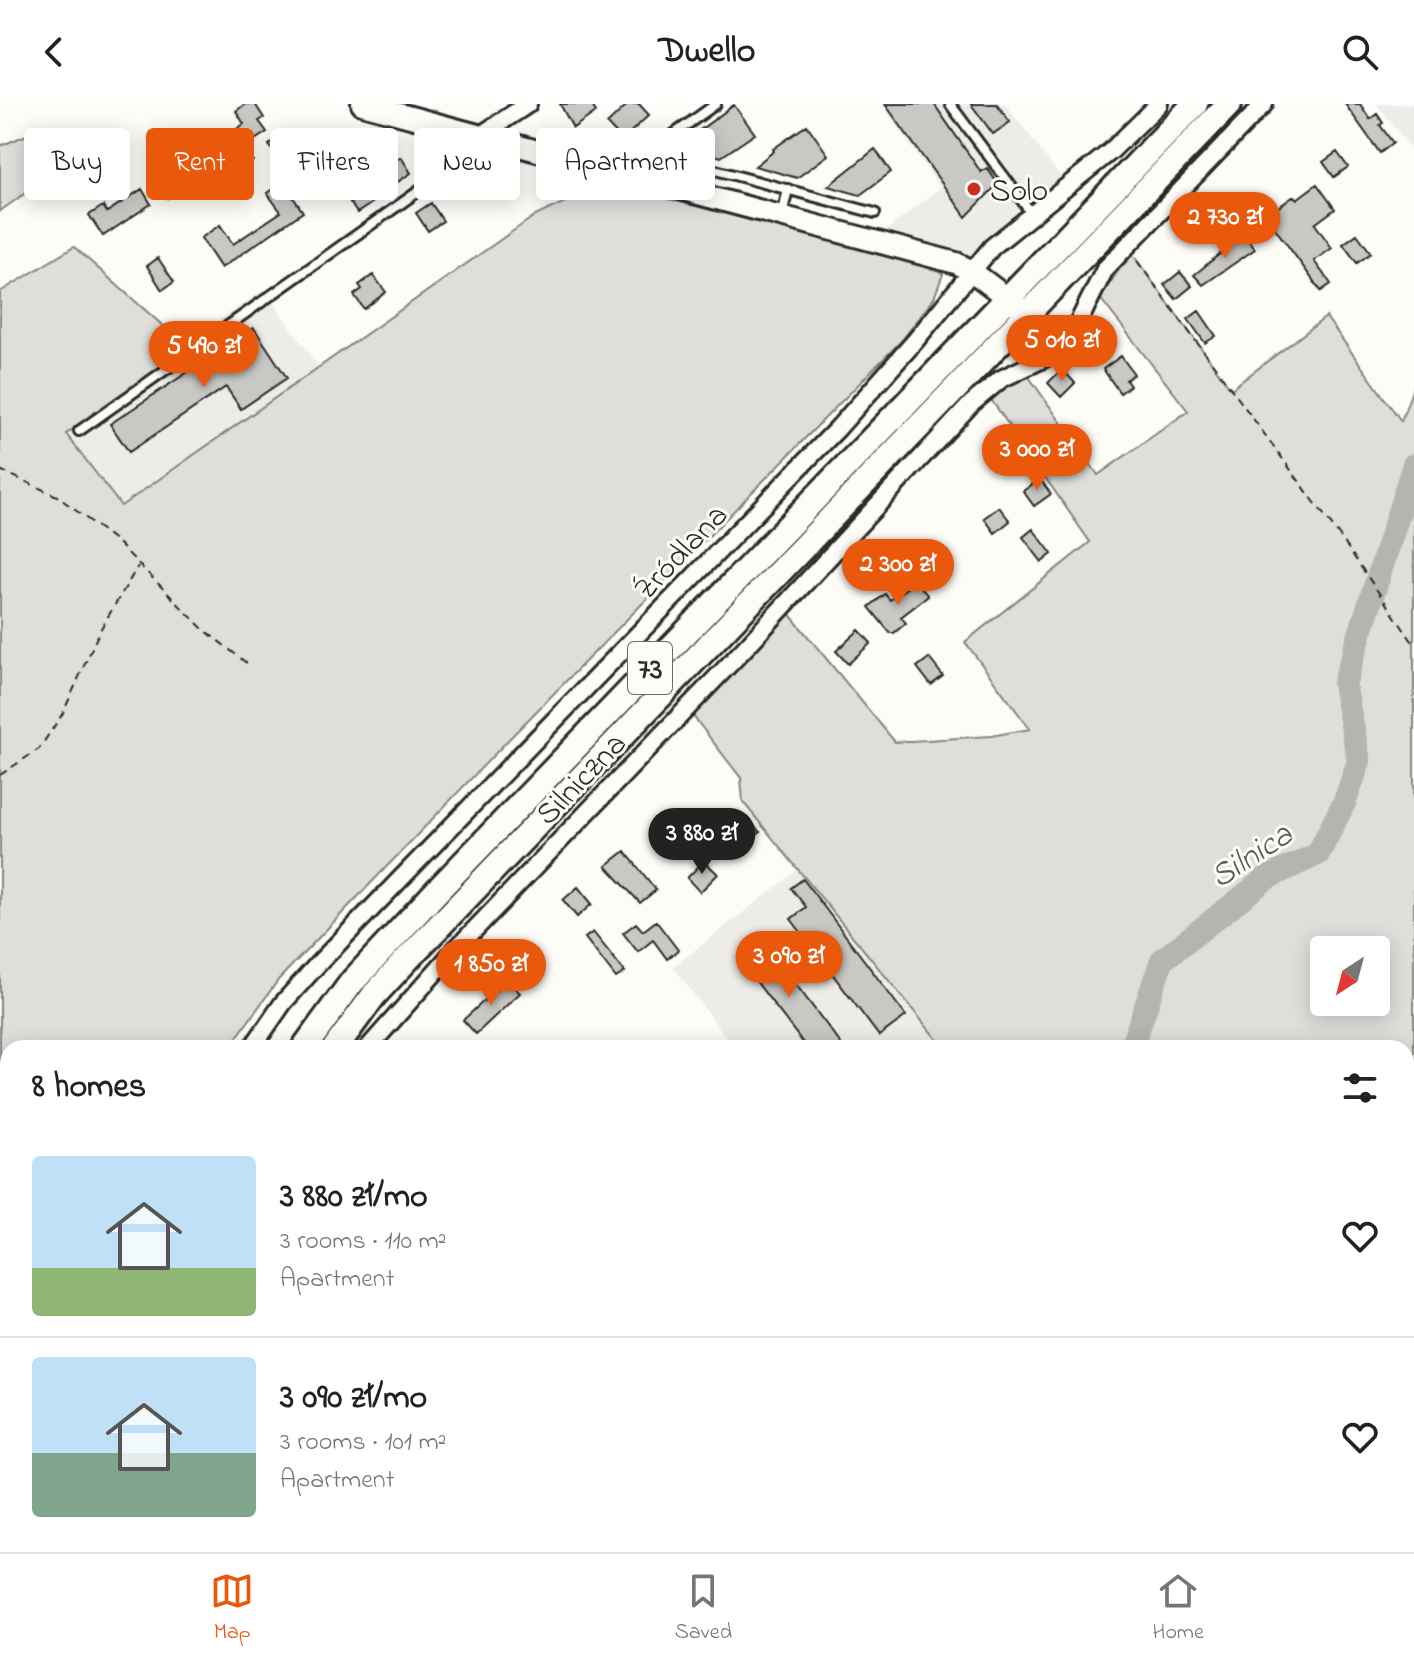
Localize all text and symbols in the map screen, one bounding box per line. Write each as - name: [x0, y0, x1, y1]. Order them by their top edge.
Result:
- text: Dwello: [659, 26, 755, 79]
- icon: back: [32, 30, 76, 74]
- icon: search: [1338, 30, 1382, 74]
- chip: Buy: [24, 128, 130, 200]
- chip: Rent: [146, 128, 254, 200]
- chip: Filters: [270, 128, 398, 200]
- chip: New: [414, 128, 520, 200]
- chip: Apartment: [536, 128, 715, 200]
- place label: Solo: [990, 169, 1048, 216]
- marker: Solo: [965, 180, 983, 198]
- pin: 2 730 zł: [1142, 192, 1308, 260]
- text: 2 730 zł: [1187, 199, 1263, 237]
- pin: 5 010 zł: [979, 315, 1145, 383]
- pin: 5 490 zł: [121, 321, 287, 389]
- text: 5 010 zł: [1024, 322, 1100, 360]
- text: 5 490 zł: [167, 328, 241, 366]
- pin: 3 000 zł: [954, 424, 1120, 492]
- text: 3 000 zł: [1000, 431, 1074, 469]
- street label: Źródlana: [624, 495, 741, 612]
- pin: 2 300 zł: [815, 539, 981, 607]
- text: 2 300 zł: [860, 546, 936, 584]
- road number: 73: [628, 642, 672, 694]
- street label: Silniczna: [526, 723, 639, 838]
- pin: 3 880 zł: [619, 808, 785, 876]
- water label: Silnica: [1201, 812, 1304, 903]
- text: 3 880 zł: [666, 815, 738, 853]
- pin: 3 090 zł: [706, 931, 872, 999]
- north arrow: [1310, 936, 1390, 1016]
- map controls: [1310, 936, 1390, 1016]
- text: 3 090 zł: [754, 938, 824, 976]
- pin: 1 850 zł: [408, 939, 574, 1007]
- text: 1 850 zł: [454, 946, 528, 984]
- text: 8 homes: [32, 1063, 146, 1113]
- icon: filters: [1338, 1066, 1382, 1110]
- text: 3 880 zł/mo: [280, 1173, 428, 1223]
- icon: home: [96, 1188, 192, 1284]
- icon: heart: [1338, 1214, 1382, 1258]
- text: 3 rooms · 110 m²: [280, 1223, 446, 1261]
- text: Apartment: [280, 1261, 394, 1299]
- text: 3 090 zł/mo: [280, 1374, 427, 1424]
- icon: home: [96, 1389, 192, 1485]
- icon: heart: [1338, 1415, 1382, 1459]
- text: 3 rooms · 101 m²: [280, 1424, 446, 1462]
- text: Apartment: [280, 1462, 394, 1500]
- tab: Map: [210, 1569, 254, 1649]
- tab: Saved: [675, 1569, 732, 1649]
- tab: Home: [1153, 1569, 1204, 1649]

